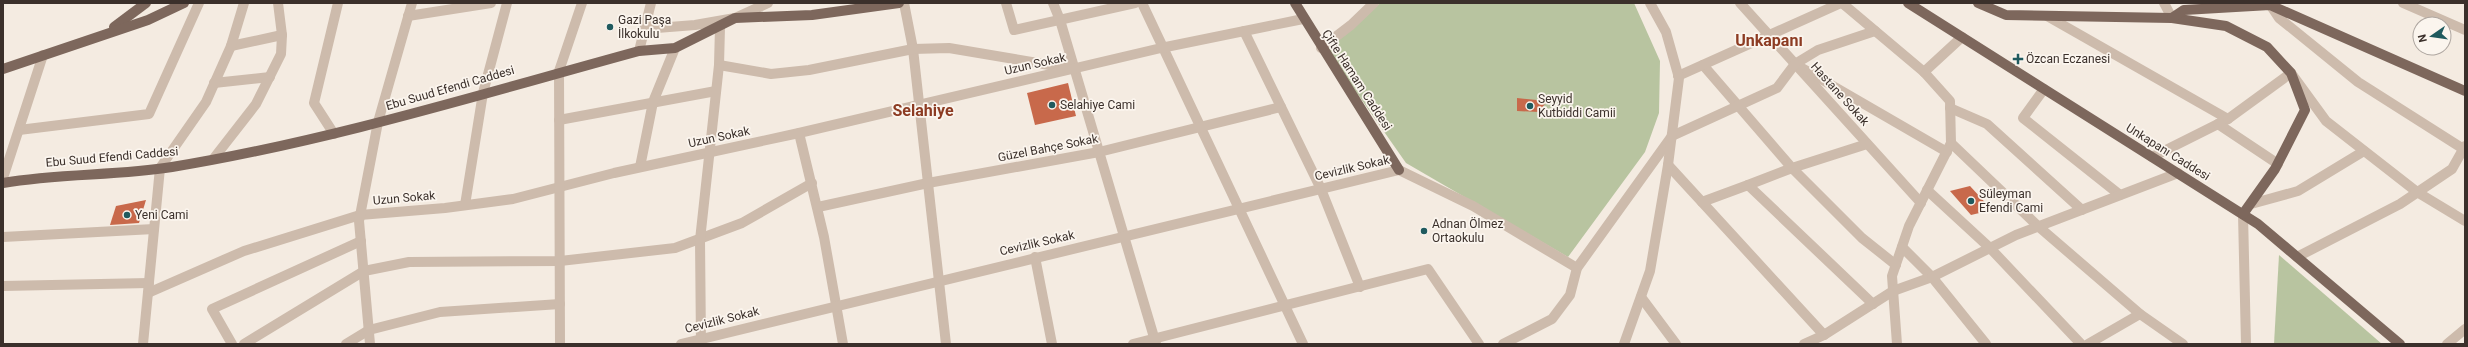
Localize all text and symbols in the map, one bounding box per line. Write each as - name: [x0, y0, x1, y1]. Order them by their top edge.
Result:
- place label: Gazi Paşa İlkokulu: [618, 13, 671, 41]
- north arrow: [2412, 16, 2452, 56]
- marker: Gazi Paşa İlkokulu: [605, 22, 615, 32]
- street label: Çifte Hamam Caddesi: [1319, 27, 1395, 133]
- district label: Unkapanı: [1735, 31, 1803, 50]
- text: N: [2415, 33, 2430, 43]
- street label: Uzun Sokak: [1003, 50, 1068, 78]
- place label: Özcan Eczanesi: [2026, 51, 2110, 66]
- marker: Özcan Eczanesi: [2013, 54, 2023, 64]
- street label: Hastane Sokak: [1808, 59, 1873, 129]
- street label: Ebu Suud Efendi Caddesi: [384, 63, 516, 113]
- place label: Seyyid Kutbiddi Camii: [1538, 92, 1616, 120]
- place label: Selahiye Cami: [1060, 98, 1135, 112]
- marker: Selahiye Cami: [1047, 100, 1057, 110]
- district label: Selahiye: [892, 101, 954, 120]
- marker: Seyyid Kutbiddi Camii: [1525, 101, 1535, 111]
- street label: Unkapanı Caddesi: [2123, 121, 2213, 183]
- street label: Uzun Sokak: [687, 123, 752, 150]
- street label: Güzel Bahçe Sokak: [997, 131, 1100, 165]
- street label: Ebu Suud Efendi Caddesi: [45, 144, 179, 170]
- street label: Cevizlik Sokak: [1313, 152, 1392, 183]
- place label: Süleyman Efendi Cami: [1979, 187, 2043, 215]
- street label: Uzun Sokak: [372, 188, 437, 208]
- marker: Süleyman Efendi Cami: [1966, 196, 1976, 206]
- place label: Yeni Cami: [135, 208, 189, 222]
- marker: Yeni Cami: [122, 210, 132, 220]
- place label: Adnan Ölmez Ortaokulu: [1432, 216, 1503, 245]
- marker: Adnan Ölmez Ortaokulu: [1419, 226, 1429, 236]
- street label: Cevizlik Sokak: [998, 227, 1077, 258]
- street label: Cevizlik Sokak: [683, 304, 762, 336]

